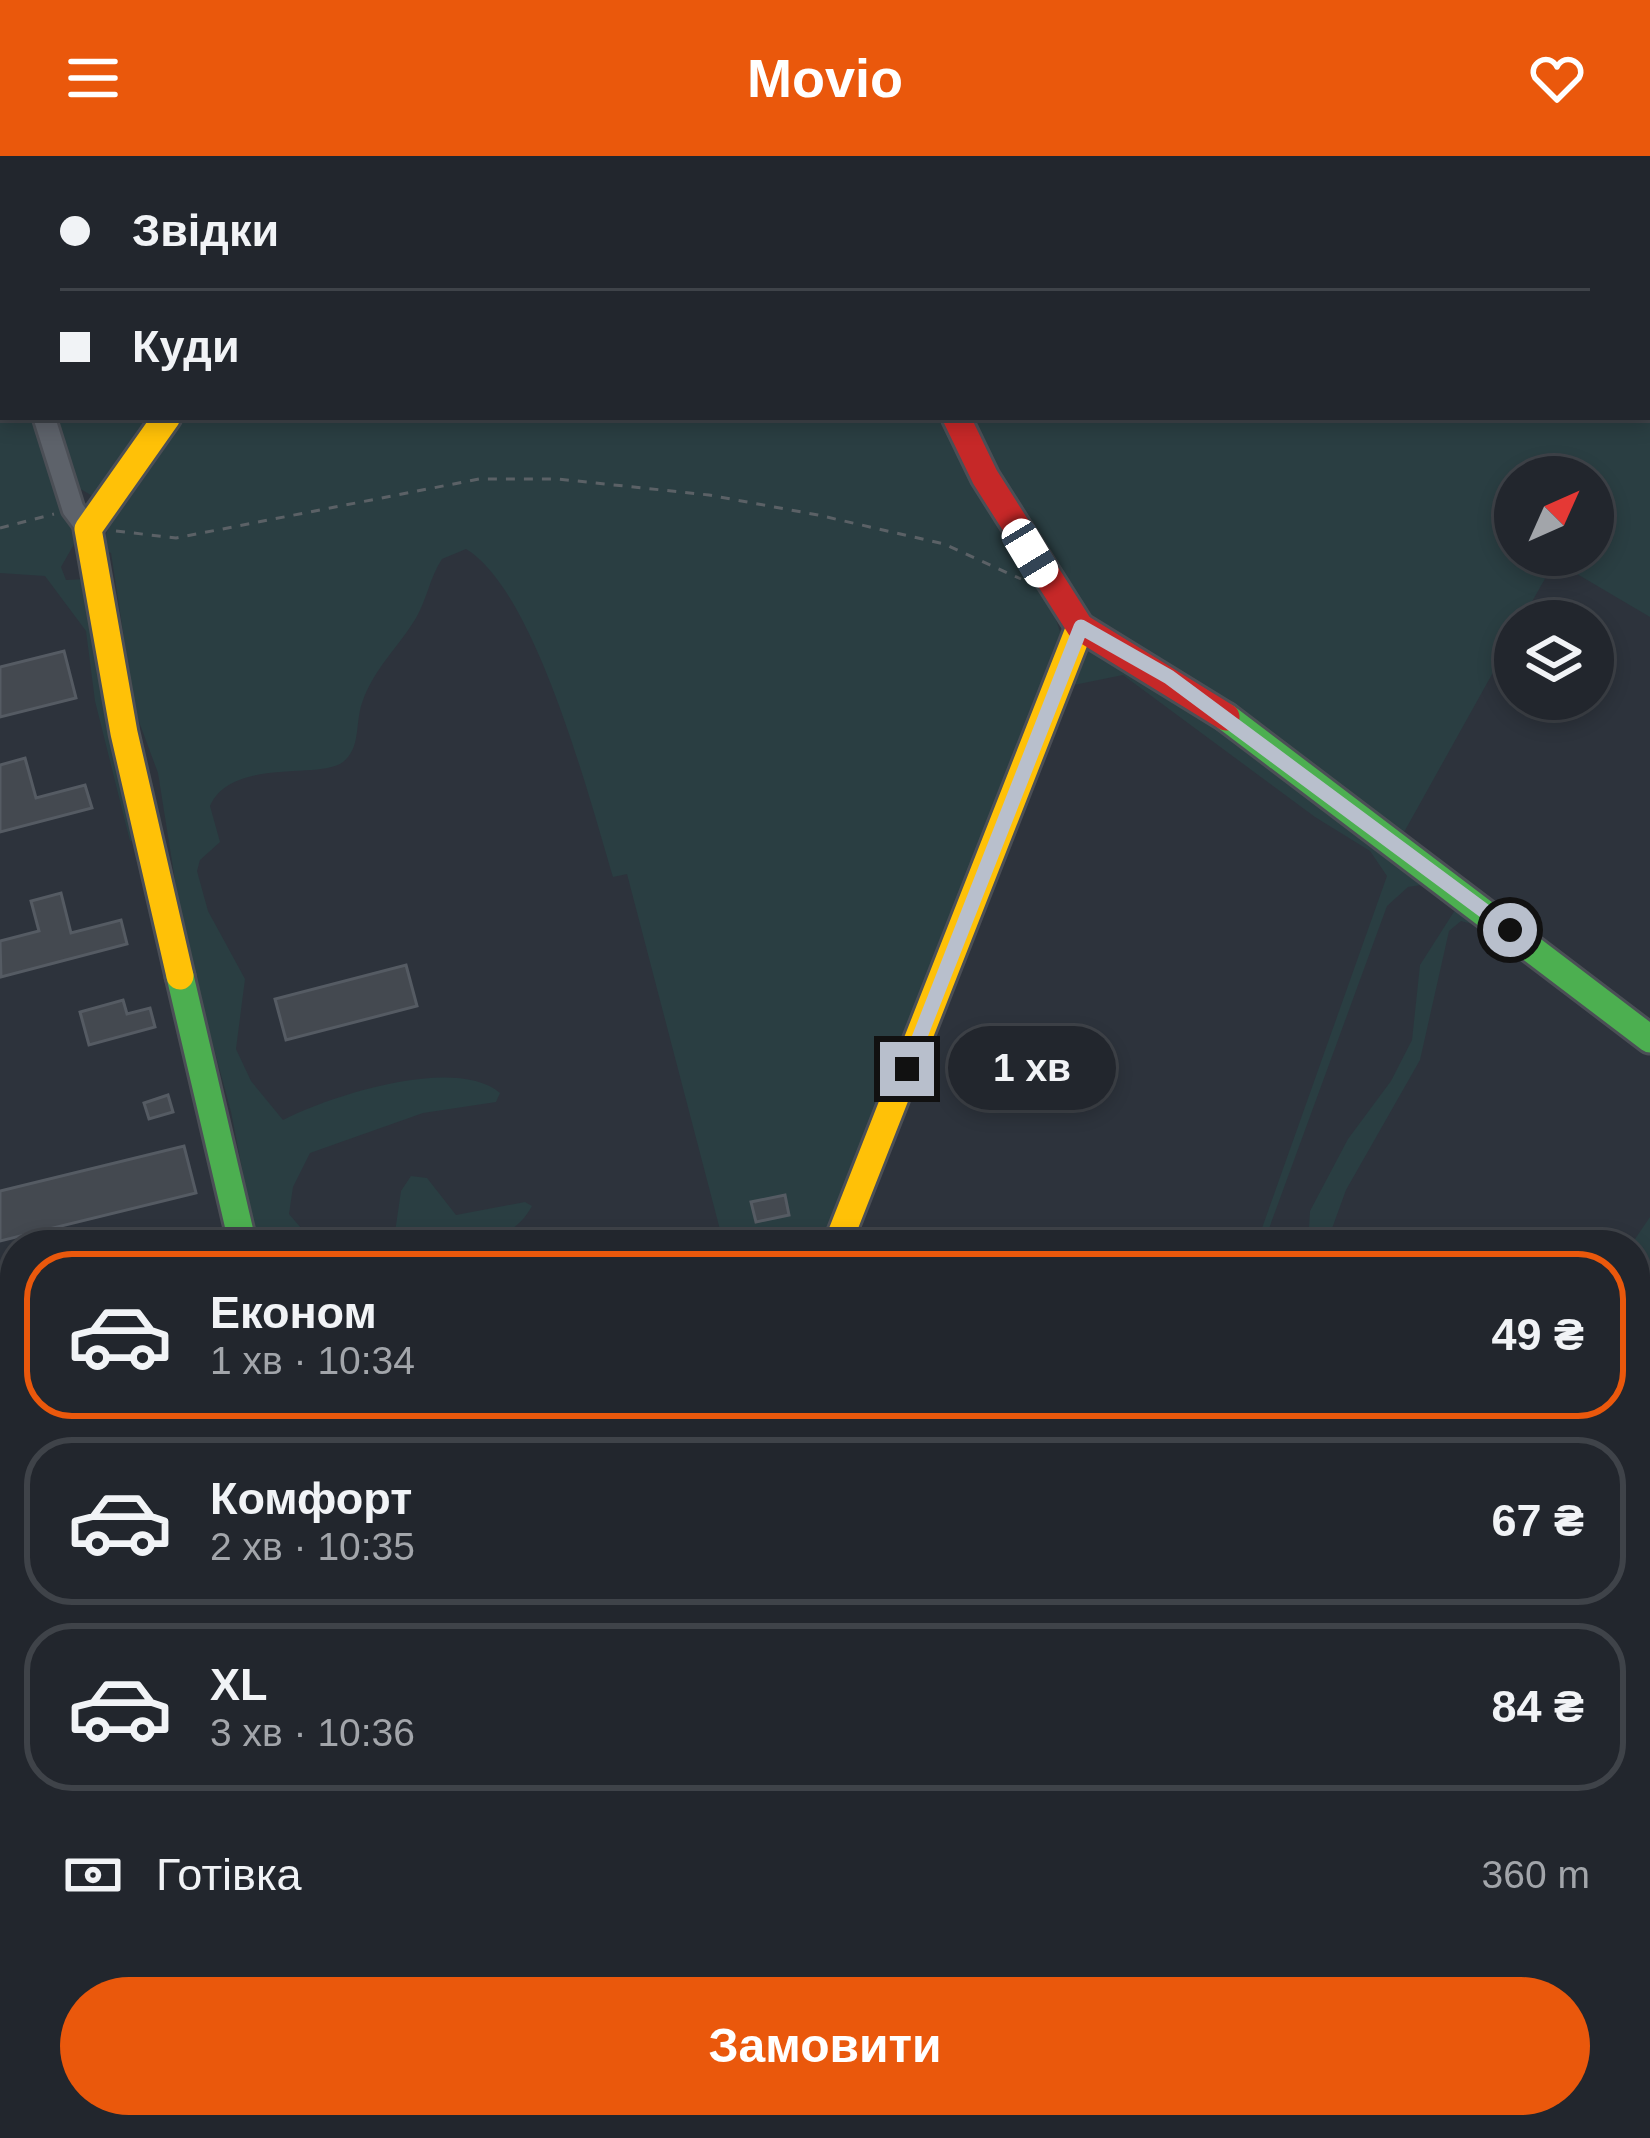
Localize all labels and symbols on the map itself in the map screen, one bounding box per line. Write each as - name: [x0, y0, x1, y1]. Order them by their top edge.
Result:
- north arrow: [1494, 456, 1614, 576]
- car: [996, 513, 1064, 593]
- route start: [1483, 903, 1537, 957]
- callout: 1 хв: [949, 1027, 1117, 1111]
- route end: [880, 1042, 934, 1096]

